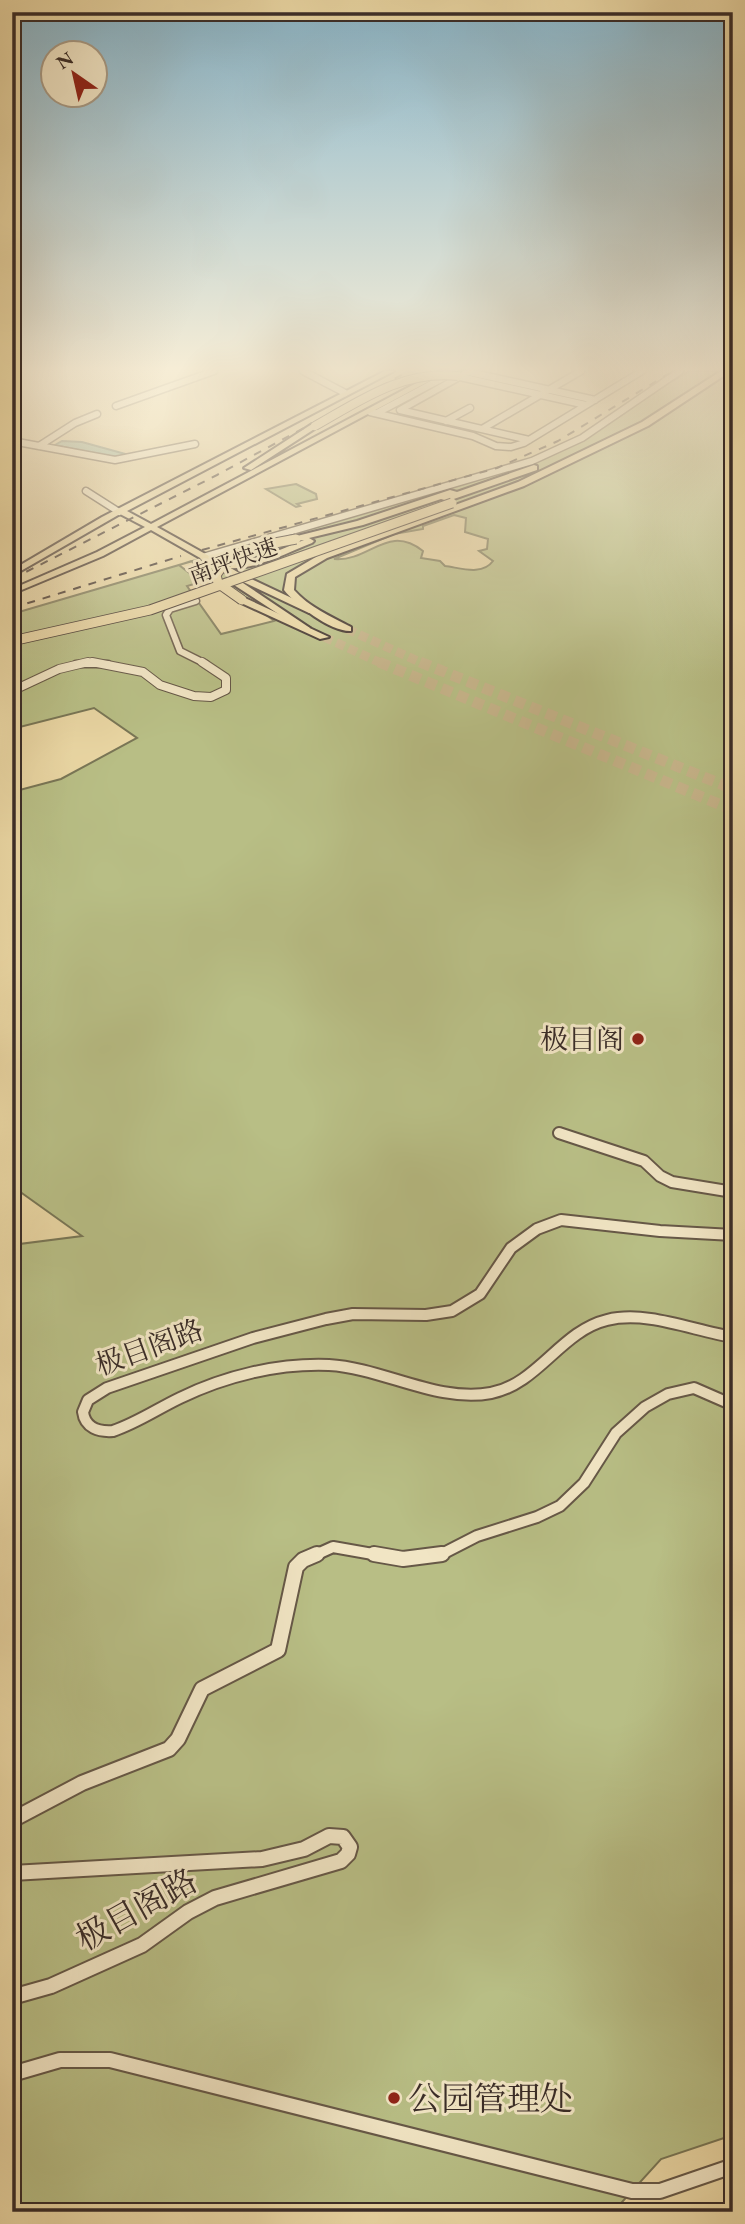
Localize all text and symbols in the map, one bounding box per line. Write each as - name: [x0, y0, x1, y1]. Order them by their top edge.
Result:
- north arrow: [38, 38, 108, 108]
- text: N: [51, 45, 79, 75]
- street label: 南坪快速: [185, 531, 281, 591]
- place label: 极目阁: [540, 1021, 624, 1057]
- marker: 极目阁: [630, 1031, 646, 1047]
- street label: 极目阁路: [90, 1311, 208, 1383]
- street label: 极目阁路: [68, 1859, 204, 1960]
- place label: 公园管理处: [408, 2077, 573, 2120]
- marker: 公园管理处: [386, 2090, 402, 2106]

